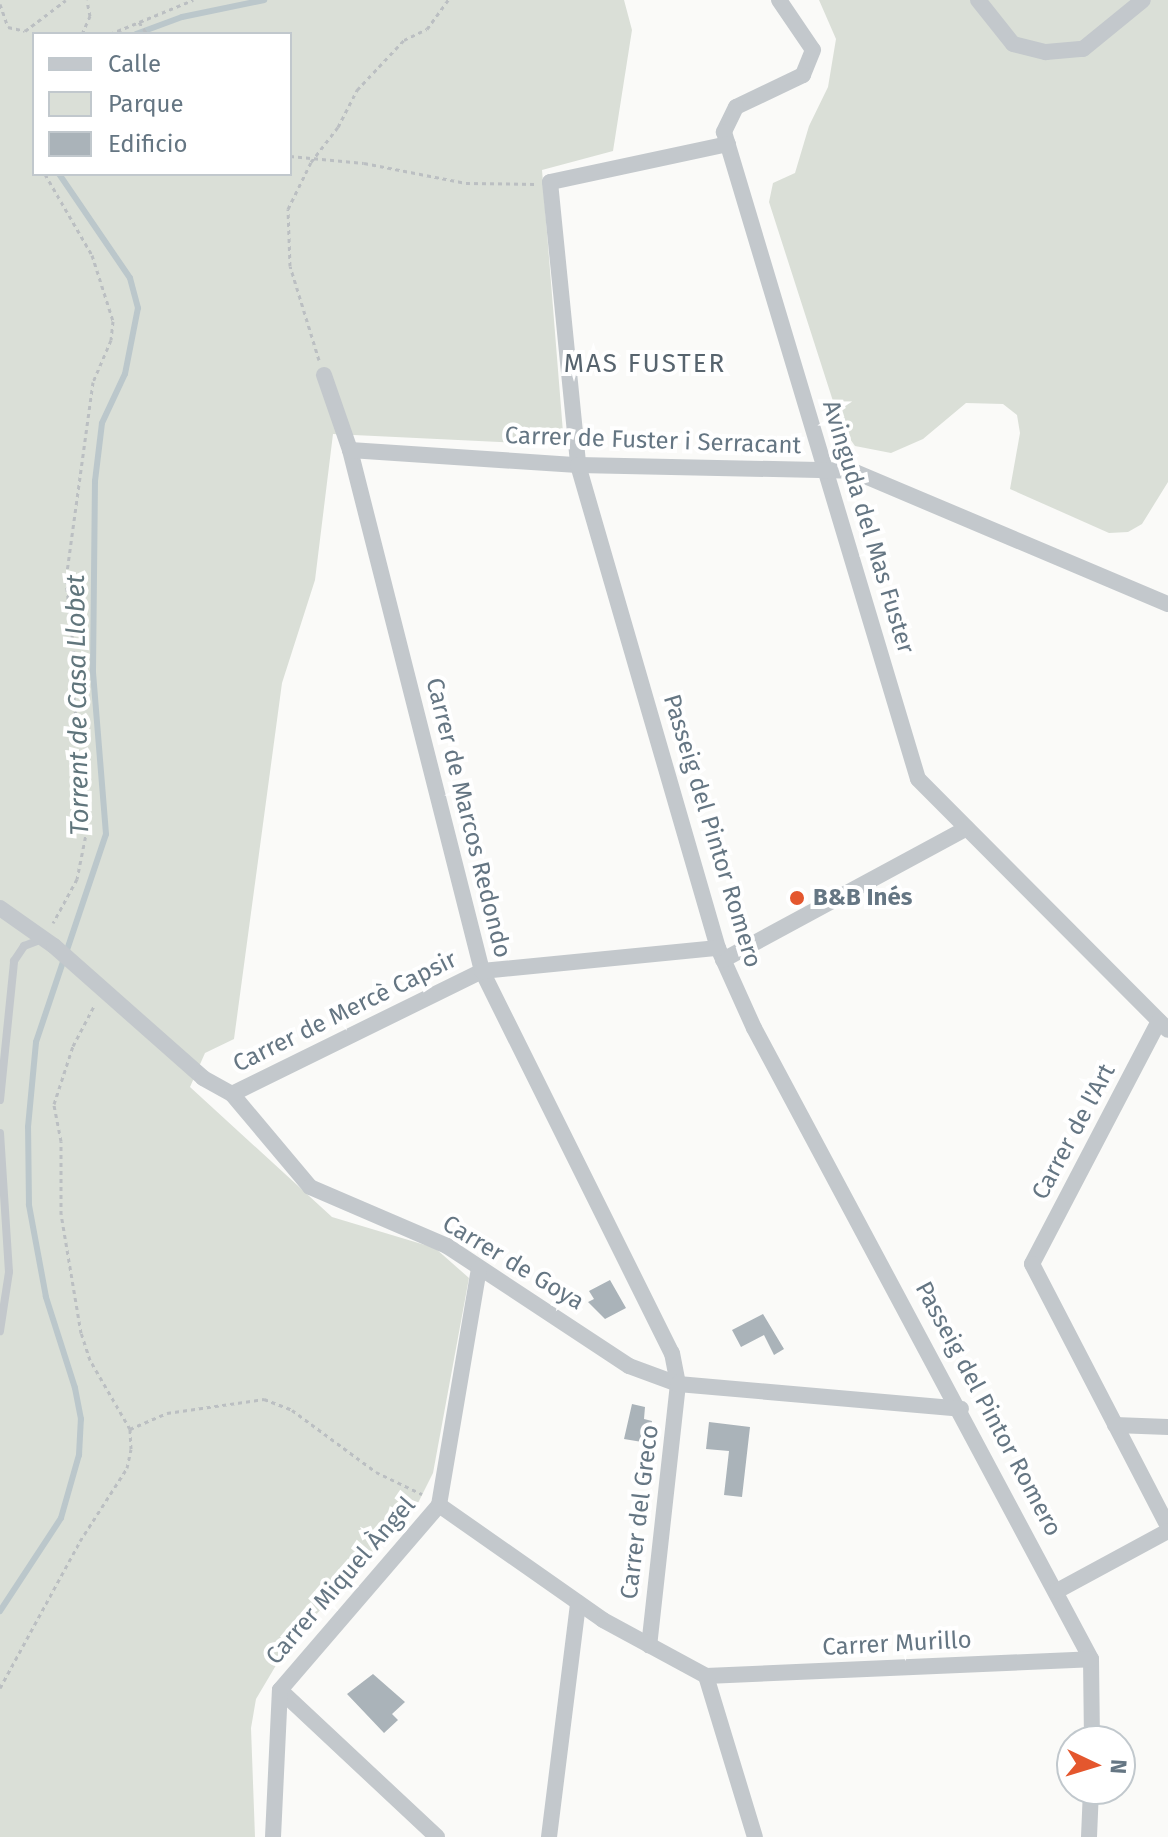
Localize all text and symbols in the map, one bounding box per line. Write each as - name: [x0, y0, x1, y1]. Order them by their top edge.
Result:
- legend: [32, 32, 292, 176]
- text: Calle: [108, 50, 161, 78]
- text: Parque: [108, 90, 184, 118]
- text: Edificio: [108, 130, 188, 158]
- district label: MAS FUSTER: [564, 348, 726, 380]
- street label: Avinguda del Mas Fuster: [816, 397, 920, 657]
- street label: Carrer de Fuster i Serracant: [504, 421, 802, 461]
- water label: Torrent de Casa Llobet: [60, 574, 96, 836]
- street label: Carrer de Marcos Redondo: [419, 675, 517, 961]
- street label: Passeig del Pintor Romero: [657, 691, 767, 971]
- place label: B&B Inés: [813, 884, 912, 912]
- marker: B&B Inés: [788, 889, 806, 907]
- street label: Carrer de Mercè Capsir: [229, 945, 461, 1079]
- street label: Carrer de l'Art: [1026, 1059, 1122, 1205]
- street label: Carrer de Goya: [437, 1209, 589, 1317]
- street label: Passeig del Pintor Romero: [909, 1277, 1067, 1541]
- street label: Carrer del Greco: [615, 1423, 665, 1601]
- street label: Carrer Miquel Àngel: [260, 1491, 422, 1671]
- street label: Carrer Murillo: [822, 1626, 972, 1662]
- north arrow: [1056, 1725, 1136, 1805]
- text: N: [1104, 1758, 1132, 1775]

